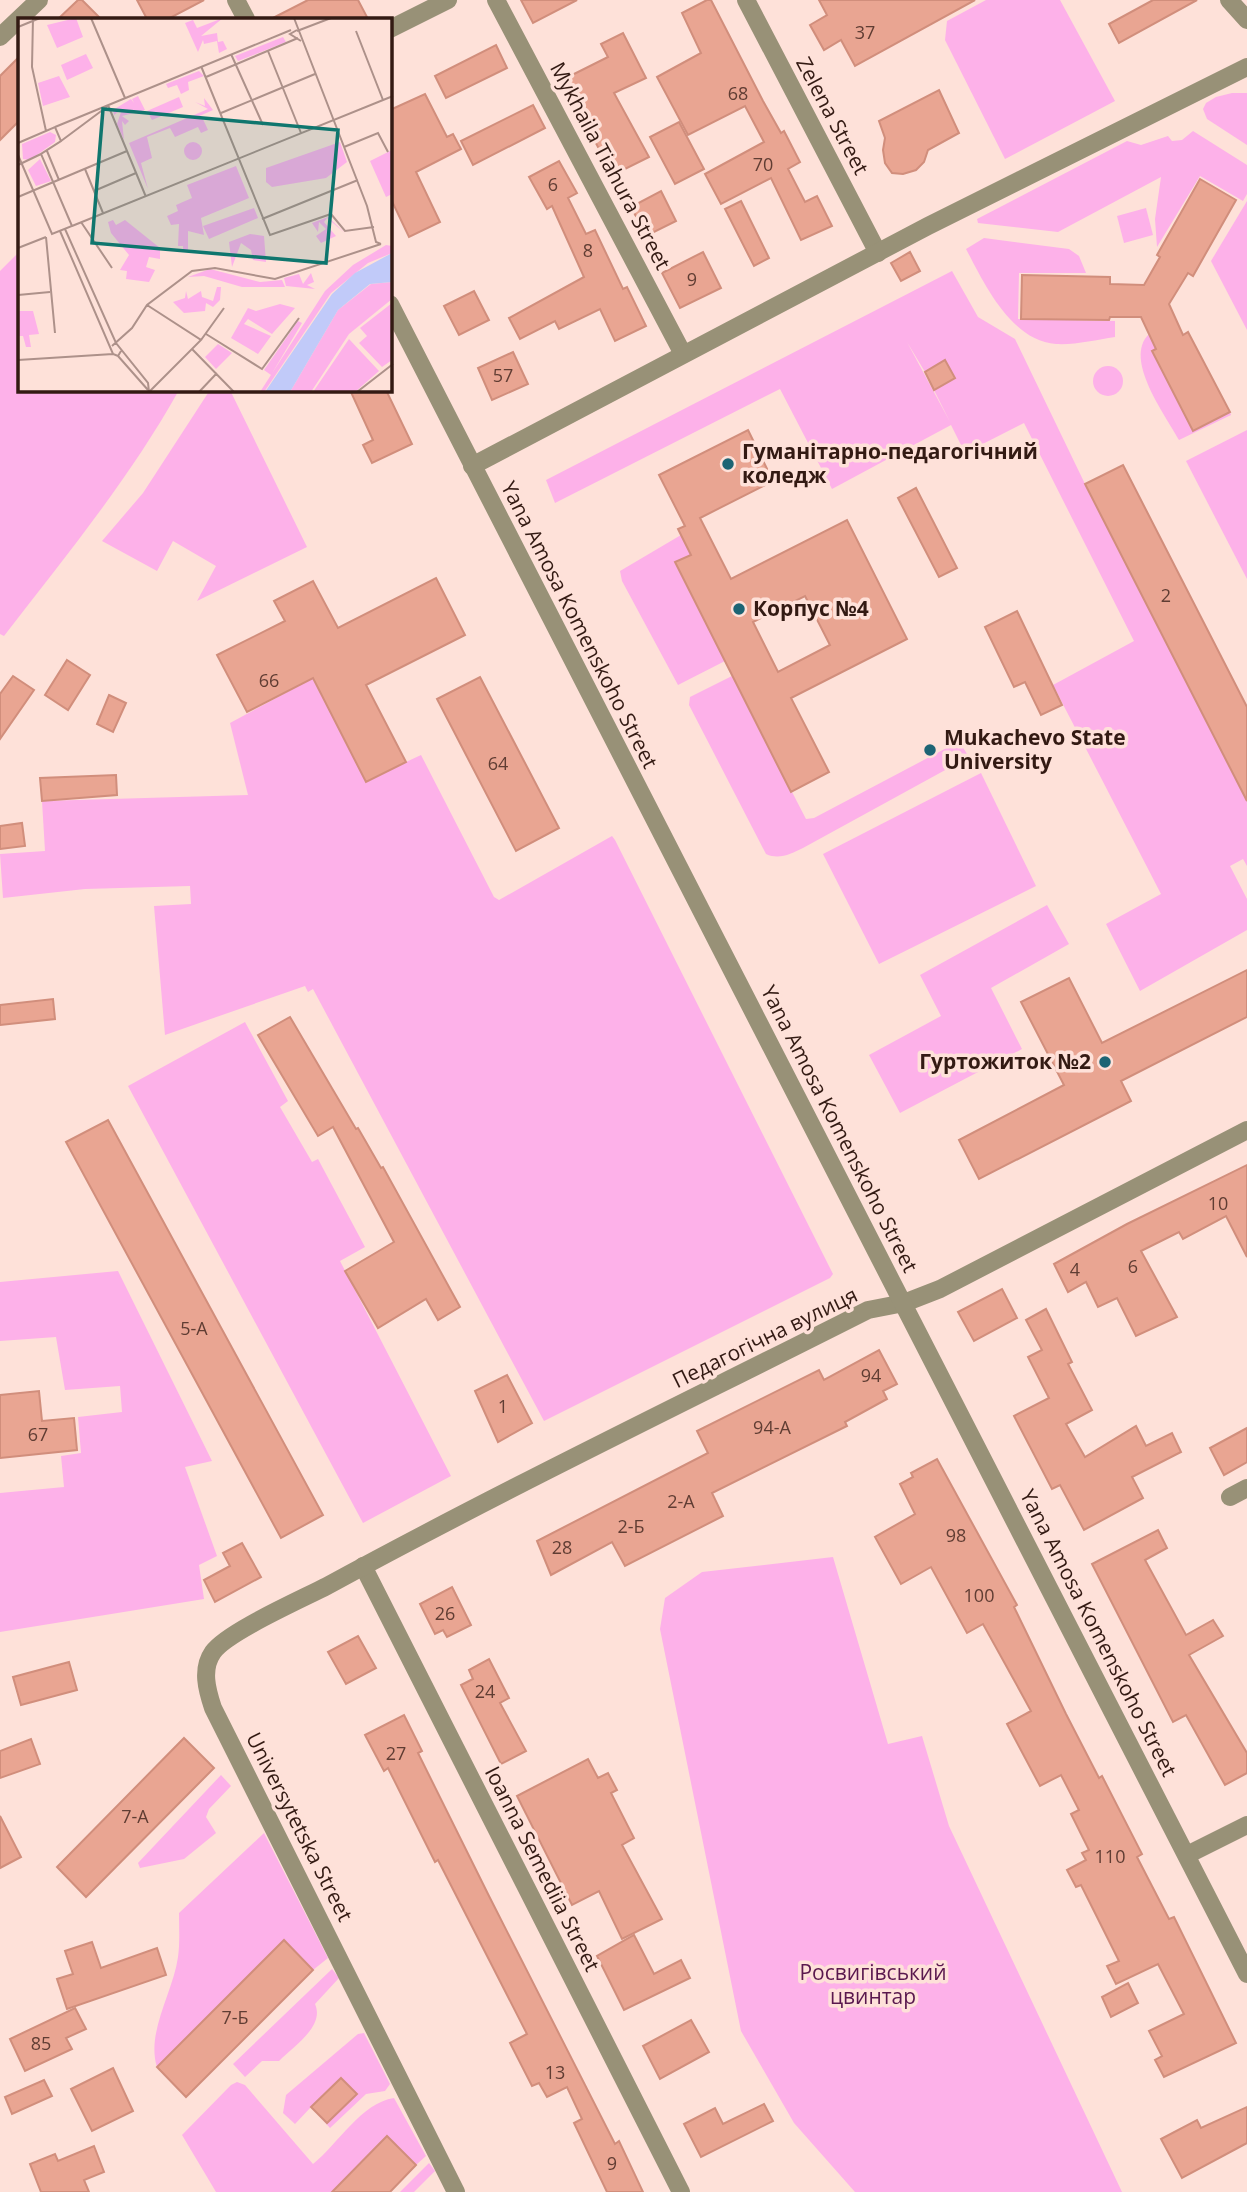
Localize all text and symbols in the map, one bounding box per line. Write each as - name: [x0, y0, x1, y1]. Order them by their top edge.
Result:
- inset map: [18, 18, 392, 392]
- house number: 37: [855, 20, 875, 44]
- street label: Zelena Street: [790, 52, 876, 179]
- street label: Mykhaila Tiahura Street: [544, 57, 678, 274]
- house number: 68: [728, 81, 748, 105]
- house number: 70: [753, 152, 773, 176]
- house number: 6: [548, 172, 558, 196]
- house number: 8: [583, 238, 593, 262]
- house number: 9: [687, 267, 697, 291]
- house number: 57: [493, 363, 513, 387]
- place label: Гуманітарно-педагогічний коледж: [742, 437, 1038, 489]
- marker: Гуманітарно-педагогічний коледж: [720, 456, 736, 472]
- street label: Yana Amosa Komenskoho Street: [495, 476, 665, 773]
- house number: 2: [1161, 583, 1171, 607]
- place label: Корпус №4: [753, 594, 869, 622]
- marker: Корпус №4: [731, 601, 747, 617]
- house number: 66: [259, 668, 279, 692]
- place label: Mukachevo State University: [944, 723, 1126, 775]
- marker: Mukachevo State University: [922, 742, 938, 758]
- house number: 64: [488, 751, 508, 775]
- street label: Yana Amosa Komenskoho Street: [755, 980, 925, 1277]
- place label: Гуртожиток №2: [919, 1047, 1091, 1075]
- marker: Гуртожиток №2: [1097, 1054, 1113, 1070]
- house number: 10: [1208, 1191, 1228, 1215]
- house number: 6: [1128, 1254, 1138, 1278]
- house number: 4: [1070, 1257, 1080, 1281]
- street label: Педагогічна вулиця: [667, 1280, 862, 1394]
- house number: 5-А: [180, 1316, 208, 1340]
- house number: 94: [861, 1363, 881, 1387]
- house number: 1: [498, 1394, 508, 1418]
- house number: 94-А: [753, 1415, 791, 1439]
- house number: 67: [28, 1422, 48, 1446]
- street label: Yana Amosa Komenskoho Street: [1014, 1484, 1184, 1781]
- house number: 2-А: [667, 1489, 695, 1513]
- house number: 2-Б: [617, 1514, 645, 1538]
- house number: 98: [946, 1523, 966, 1547]
- house number: 28: [552, 1535, 572, 1559]
- house number: 100: [964, 1583, 994, 1607]
- house number: 26: [435, 1601, 455, 1625]
- house number: 24: [475, 1679, 495, 1703]
- street label: Universytetska Street: [240, 1727, 360, 1926]
- house number: 27: [386, 1741, 406, 1765]
- street label: Ioanna Semediia Street: [479, 1761, 607, 1976]
- house number: 7-А: [121, 1804, 149, 1828]
- house number: 110: [1095, 1844, 1125, 1868]
- park label: Росвигівський цвинтар: [799, 1958, 947, 2010]
- house number: 7-Б: [221, 2005, 249, 2029]
- house number: 85: [31, 2031, 51, 2055]
- house number: 13: [545, 2060, 565, 2084]
- house number: 9: [607, 2151, 617, 2175]

